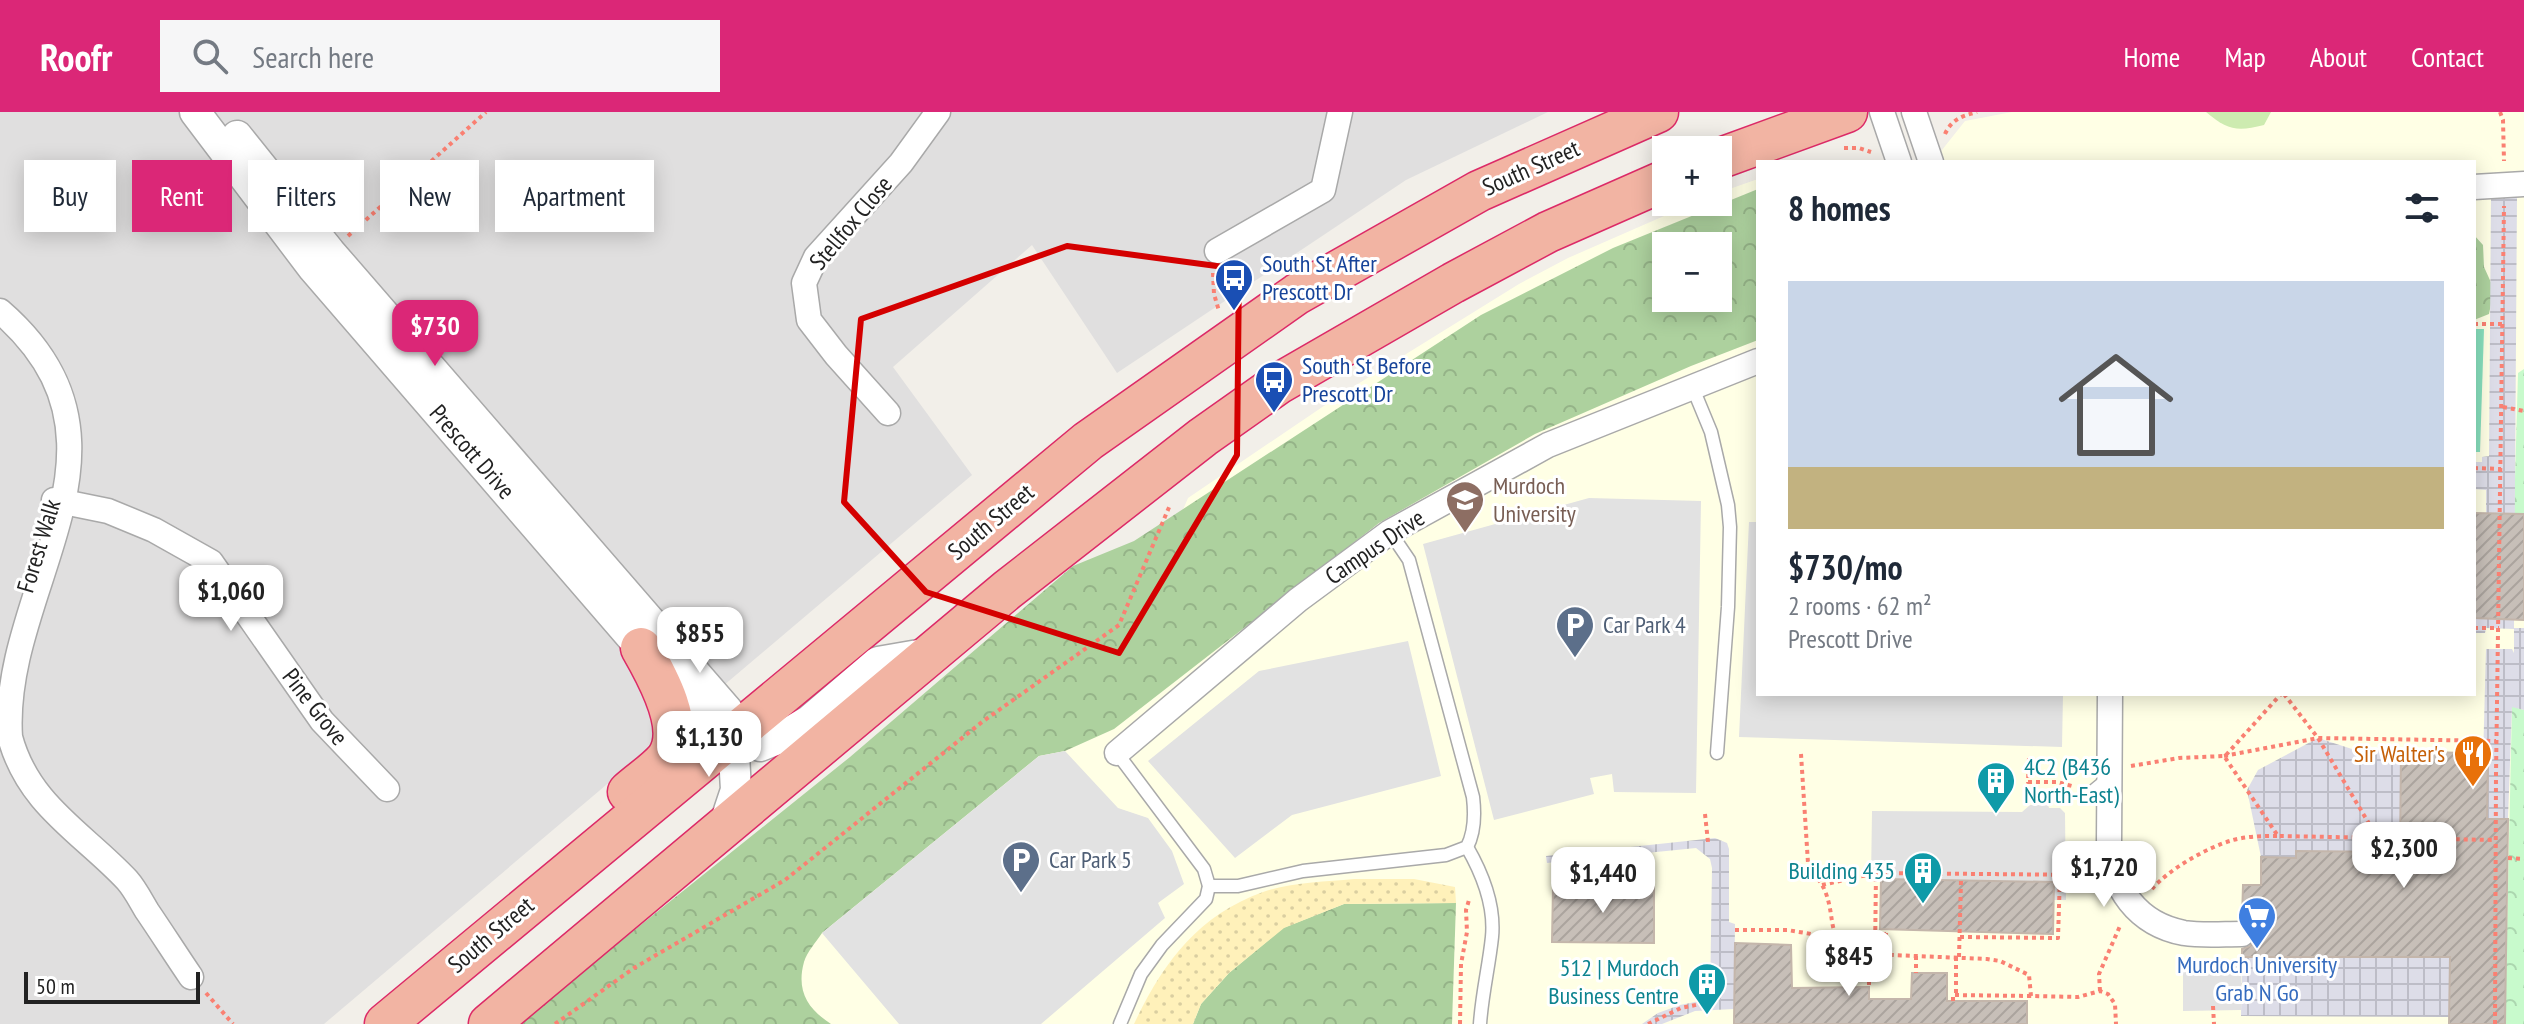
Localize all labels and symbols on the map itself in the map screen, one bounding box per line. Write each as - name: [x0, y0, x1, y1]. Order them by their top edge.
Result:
- street label: South Street: [1477, 132, 1585, 203]
- street label: Stellfox Close: [802, 169, 899, 276]
- place label: South St After Prescott Dr: [1262, 248, 1377, 307]
- bus stop icon: South St After Prescott Dr: [1213, 257, 1255, 312]
- pin: $730: [388, 300, 482, 368]
- place label: South St Before Prescott Dr: [1302, 350, 1431, 409]
- bus stop icon: South St Before Prescott Dr: [1253, 359, 1295, 414]
- street label: Prescott Drive: [423, 398, 522, 505]
- place label: Murdoch University: [1493, 470, 1576, 529]
- street label: South Street: [941, 476, 1040, 567]
- school or university icon: Murdoch University: [1444, 479, 1486, 534]
- street label: Forest Walk: [10, 495, 68, 596]
- street label: Campus Drive: [1319, 502, 1430, 591]
- pin: $1,060: [166, 565, 296, 633]
- parking icon: Car Park 4: [1554, 604, 1596, 659]
- pin: $855: [653, 607, 747, 675]
- place label: Car Park 4: [1603, 609, 1686, 640]
- street label: Pine Grove: [276, 662, 355, 751]
- pin: $1,130: [644, 711, 774, 779]
- restaurant icon: Sir Walter's: [2452, 733, 2494, 788]
- place label: Sir Walter's: [2354, 738, 2445, 769]
- place label: 4C2 (B436 North-East): [2024, 751, 2119, 810]
- building icon: 4C2 (B436 North-East): [1975, 760, 2017, 815]
- pin: $2,300: [2339, 822, 2469, 890]
- parking icon: Car Park 5: [1000, 839, 1042, 894]
- pin: $1,720: [2039, 841, 2169, 909]
- place label: Car Park 5: [1049, 844, 1132, 875]
- pin: $1,440: [1538, 847, 1668, 915]
- building icon: Building 435: [1902, 850, 1944, 905]
- place label: Building 435: [1788, 855, 1895, 886]
- street label: South Street: [441, 889, 540, 980]
- supermarket icon: Murdoch University Grab N Go: [2236, 895, 2278, 950]
- pin: $845: [1802, 930, 1896, 998]
- place label: Murdoch University Grab N Go: [2177, 949, 2337, 1008]
- place label: 512 | Murdoch Business Centre: [1548, 952, 1679, 1011]
- building icon: 512 | Murdoch Business Centre: [1686, 961, 1728, 1016]
- scale bar: [24, 968, 200, 1004]

